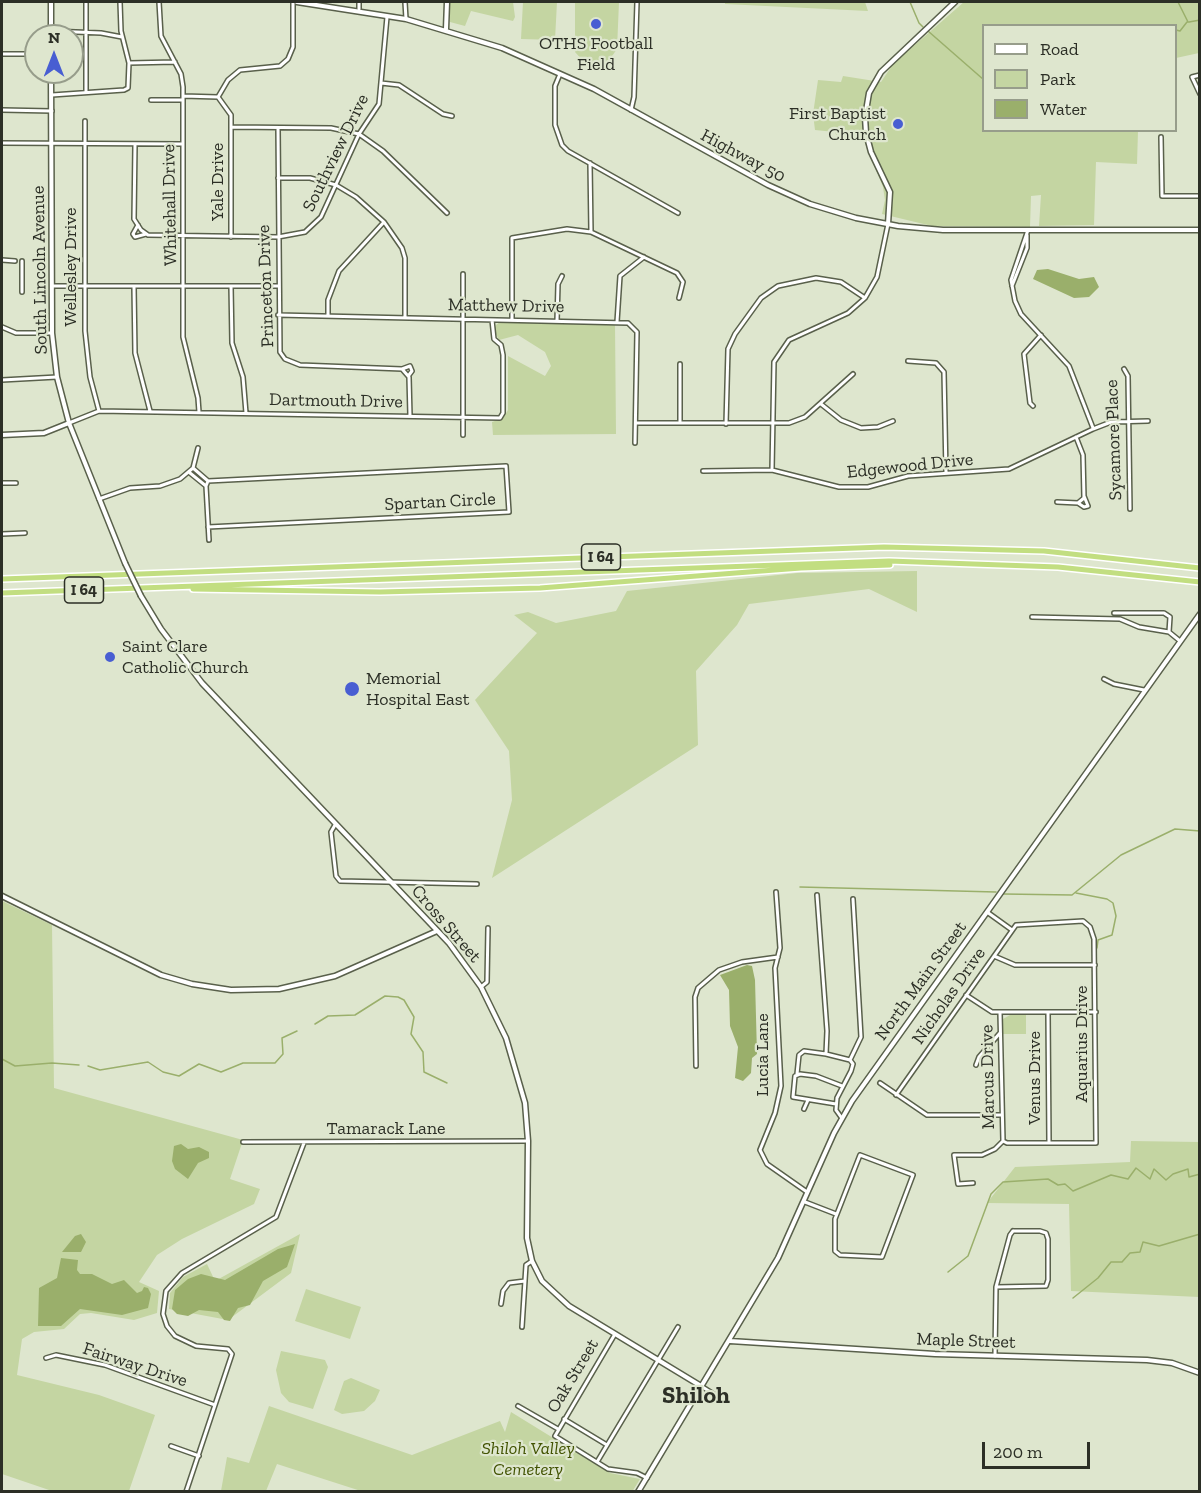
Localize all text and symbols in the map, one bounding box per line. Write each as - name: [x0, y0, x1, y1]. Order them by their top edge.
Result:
- marker: OTHS Football Field: [589, 17, 603, 31]
- north arrow: [24, 24, 84, 84]
- legend: [982, 24, 1177, 132]
- text: N: [48, 28, 60, 47]
- place label: OTHS Football Field: [539, 33, 653, 76]
- text: Road: [1040, 38, 1079, 60]
- text: Park: [1040, 68, 1076, 90]
- street label: Southview Drive: [298, 91, 374, 215]
- text: Water: [1040, 98, 1087, 120]
- place label: First Baptist Church: [789, 103, 886, 146]
- marker: First Baptist Church: [891, 117, 905, 131]
- street label: Highway 50: [697, 125, 789, 187]
- street label: Yale Drive: [207, 143, 229, 221]
- street label: Whitehall Drive: [158, 144, 182, 266]
- street label: South Lincoln Avenue: [28, 185, 52, 355]
- street label: Wellesley Drive: [60, 208, 82, 326]
- street label: Princeton Drive: [253, 224, 279, 348]
- street label: Matthew Drive: [448, 294, 564, 318]
- street label: Sycamore Place: [1101, 379, 1127, 501]
- street label: Dartmouth Drive: [269, 389, 403, 413]
- street label: Edgewood Drive: [846, 449, 974, 483]
- street label: Spartan Circle: [384, 488, 496, 516]
- road number: I 64: [582, 544, 620, 570]
- road number: I 64: [64, 577, 104, 603]
- place label: Saint Clare Catholic Church: [122, 636, 248, 678]
- marker: Saint Clare Catholic Church: [103, 650, 117, 664]
- place label: Memorial Hospital East: [366, 668, 469, 710]
- marker: Memorial Hospital East: [343, 680, 361, 698]
- street label: Cross Street: [406, 881, 486, 967]
- street label: North Main Street: [871, 917, 971, 1045]
- street label: Nicholas Drive: [908, 943, 990, 1049]
- street label: Aquarius Drive: [1071, 986, 1093, 1102]
- street label: Lucia Lane: [752, 1013, 774, 1097]
- street label: Marcus Drive: [976, 1024, 1000, 1130]
- street label: Venus Drive: [1024, 1031, 1046, 1125]
- street label: Tamarack Lane: [327, 1118, 445, 1140]
- street label: Maple Street: [916, 1328, 1016, 1354]
- street label: Oak Street: [542, 1335, 604, 1417]
- street label: Fairway Drive: [80, 1338, 190, 1392]
- district label: Shiloh: [662, 1382, 730, 1410]
- scale bar: [985, 1430, 1093, 1468]
- park label: Shiloh Valley Cemetery: [481, 1438, 575, 1480]
- text: 200 m: [993, 1441, 1043, 1463]

